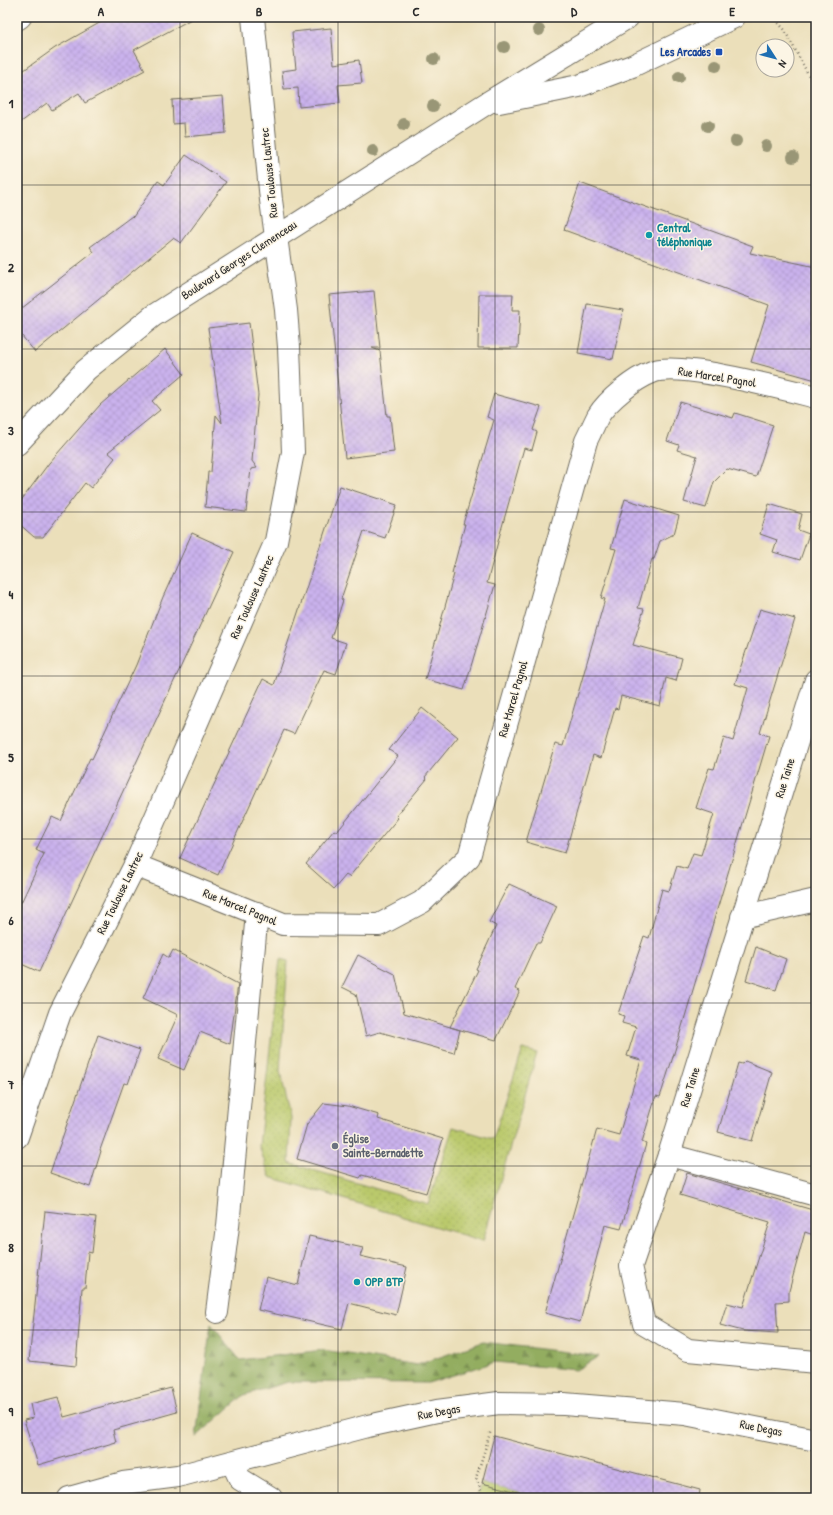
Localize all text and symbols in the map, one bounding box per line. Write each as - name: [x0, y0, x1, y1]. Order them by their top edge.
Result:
- text: A: [98, 2, 105, 20]
- text: B: [256, 2, 263, 20]
- text: C: [412, 2, 420, 20]
- text: D: [571, 2, 578, 20]
- text: E: [729, 2, 735, 20]
- north arrow: [755, 38, 795, 78]
- place label: Les Arcades: [660, 43, 711, 60]
- marker: Les Arcades: [714, 47, 724, 57]
- text: N: [776, 57, 790, 70]
- text: 1: [9, 94, 14, 112]
- street label: Rue Toulouse Lautrec: [255, 127, 282, 219]
- street label: Boulevard Georges Clemenceau: [178, 216, 300, 303]
- place label: Central téléphonique: [656, 219, 712, 251]
- marker: Central téléphonique: [644, 230, 654, 240]
- text: 2: [8, 258, 15, 276]
- street label: Rue Marcel Pagnol: [677, 362, 758, 391]
- text: 3: [8, 421, 14, 439]
- street label: Rue Toulouse Lautrec: [225, 552, 278, 641]
- text: 4: [9, 585, 14, 603]
- street label: Rue Marcel Pagnol: [493, 658, 532, 739]
- text: 5: [8, 748, 14, 766]
- street label: Rue Taine: [770, 756, 799, 800]
- street label: Rue Toulouse Lautrec: [92, 848, 147, 937]
- street label: Rue Marcel Pagnol: [200, 884, 281, 929]
- text: 6: [8, 911, 14, 929]
- street label: Rue Taine: [675, 1065, 704, 1109]
- text: 7: [7, 1075, 15, 1093]
- place label: Église Sainte-Bernadette: [343, 1130, 423, 1161]
- marker: Église Sainte-Bernadette: [330, 1141, 340, 1151]
- text: 8: [8, 1238, 14, 1256]
- place label: OPP BTP: [365, 1273, 404, 1290]
- marker: OPP BTP: [352, 1277, 362, 1287]
- street label: Rue Degas: [416, 1399, 462, 1424]
- text: 9: [9, 1402, 14, 1420]
- street label: Rue Degas: [738, 1415, 784, 1440]

